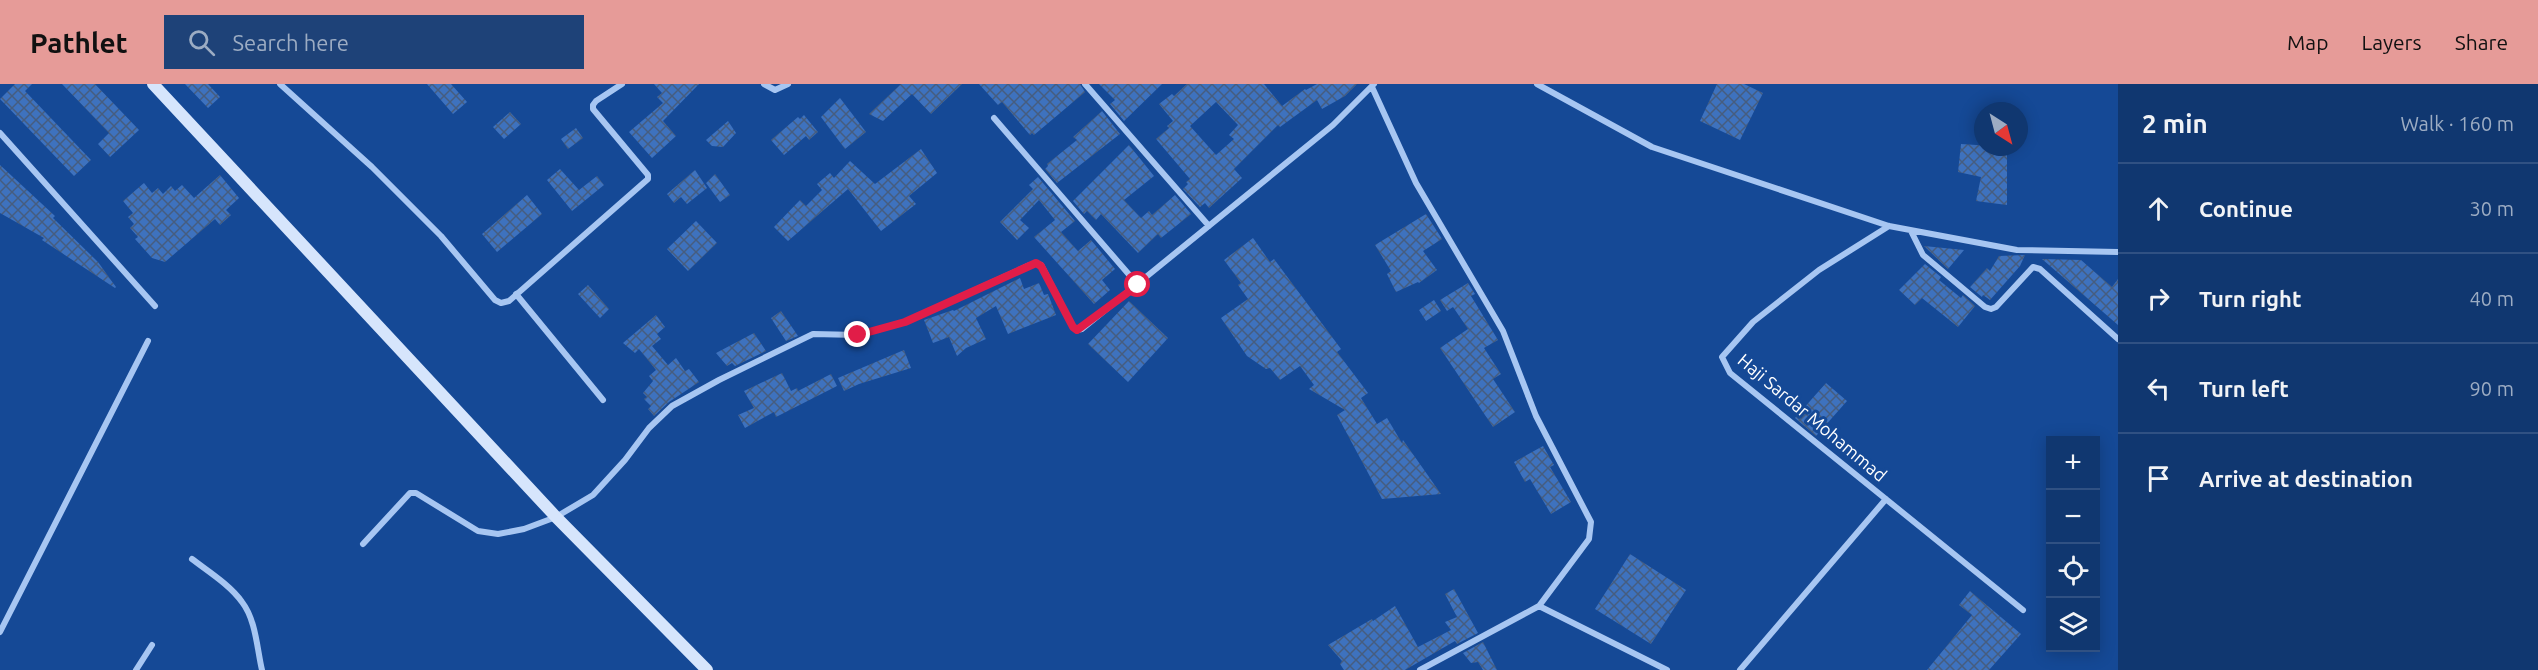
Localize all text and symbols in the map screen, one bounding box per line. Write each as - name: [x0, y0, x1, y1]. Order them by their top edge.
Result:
- search box: [164, 15, 584, 69]
- icon: search: [185, 26, 218, 59]
- text: Pathlet: [30, 27, 128, 58]
- text: Search here: [233, 30, 349, 55]
- text: Map: [2287, 30, 2328, 54]
- text: Layers: [2361, 30, 2422, 54]
- text: Share: [2455, 30, 2508, 54]
- north arrow: [1974, 102, 2028, 156]
- text: 2 min: [2142, 109, 2208, 138]
- text: Walk · 160 m: [2401, 112, 2514, 135]
- icon: ahead: [2142, 192, 2175, 225]
- text: Continue: [2199, 196, 2293, 221]
- text: 30 m: [2470, 197, 2514, 220]
- route start: [1124, 271, 1150, 297]
- icon: right: [2142, 282, 2175, 315]
- text: Turn right: [2199, 286, 2301, 311]
- text: 40 m: [2470, 287, 2514, 310]
- route end: [844, 321, 870, 347]
- street label: Haji Sardar Mohammad: [1734, 349, 1891, 485]
- icon: left: [2142, 372, 2175, 405]
- text: Turn left: [2199, 376, 2289, 401]
- text: 90 m: [2470, 377, 2514, 400]
- map controls: [2046, 436, 2100, 652]
- button: +: [2046, 436, 2100, 490]
- icon: arrive: [2142, 462, 2175, 495]
- text: Arrive at destination: [2199, 466, 2413, 491]
- button: −: [2046, 490, 2100, 544]
- button: locate: [2046, 544, 2100, 598]
- button: layers: [2046, 598, 2100, 652]

